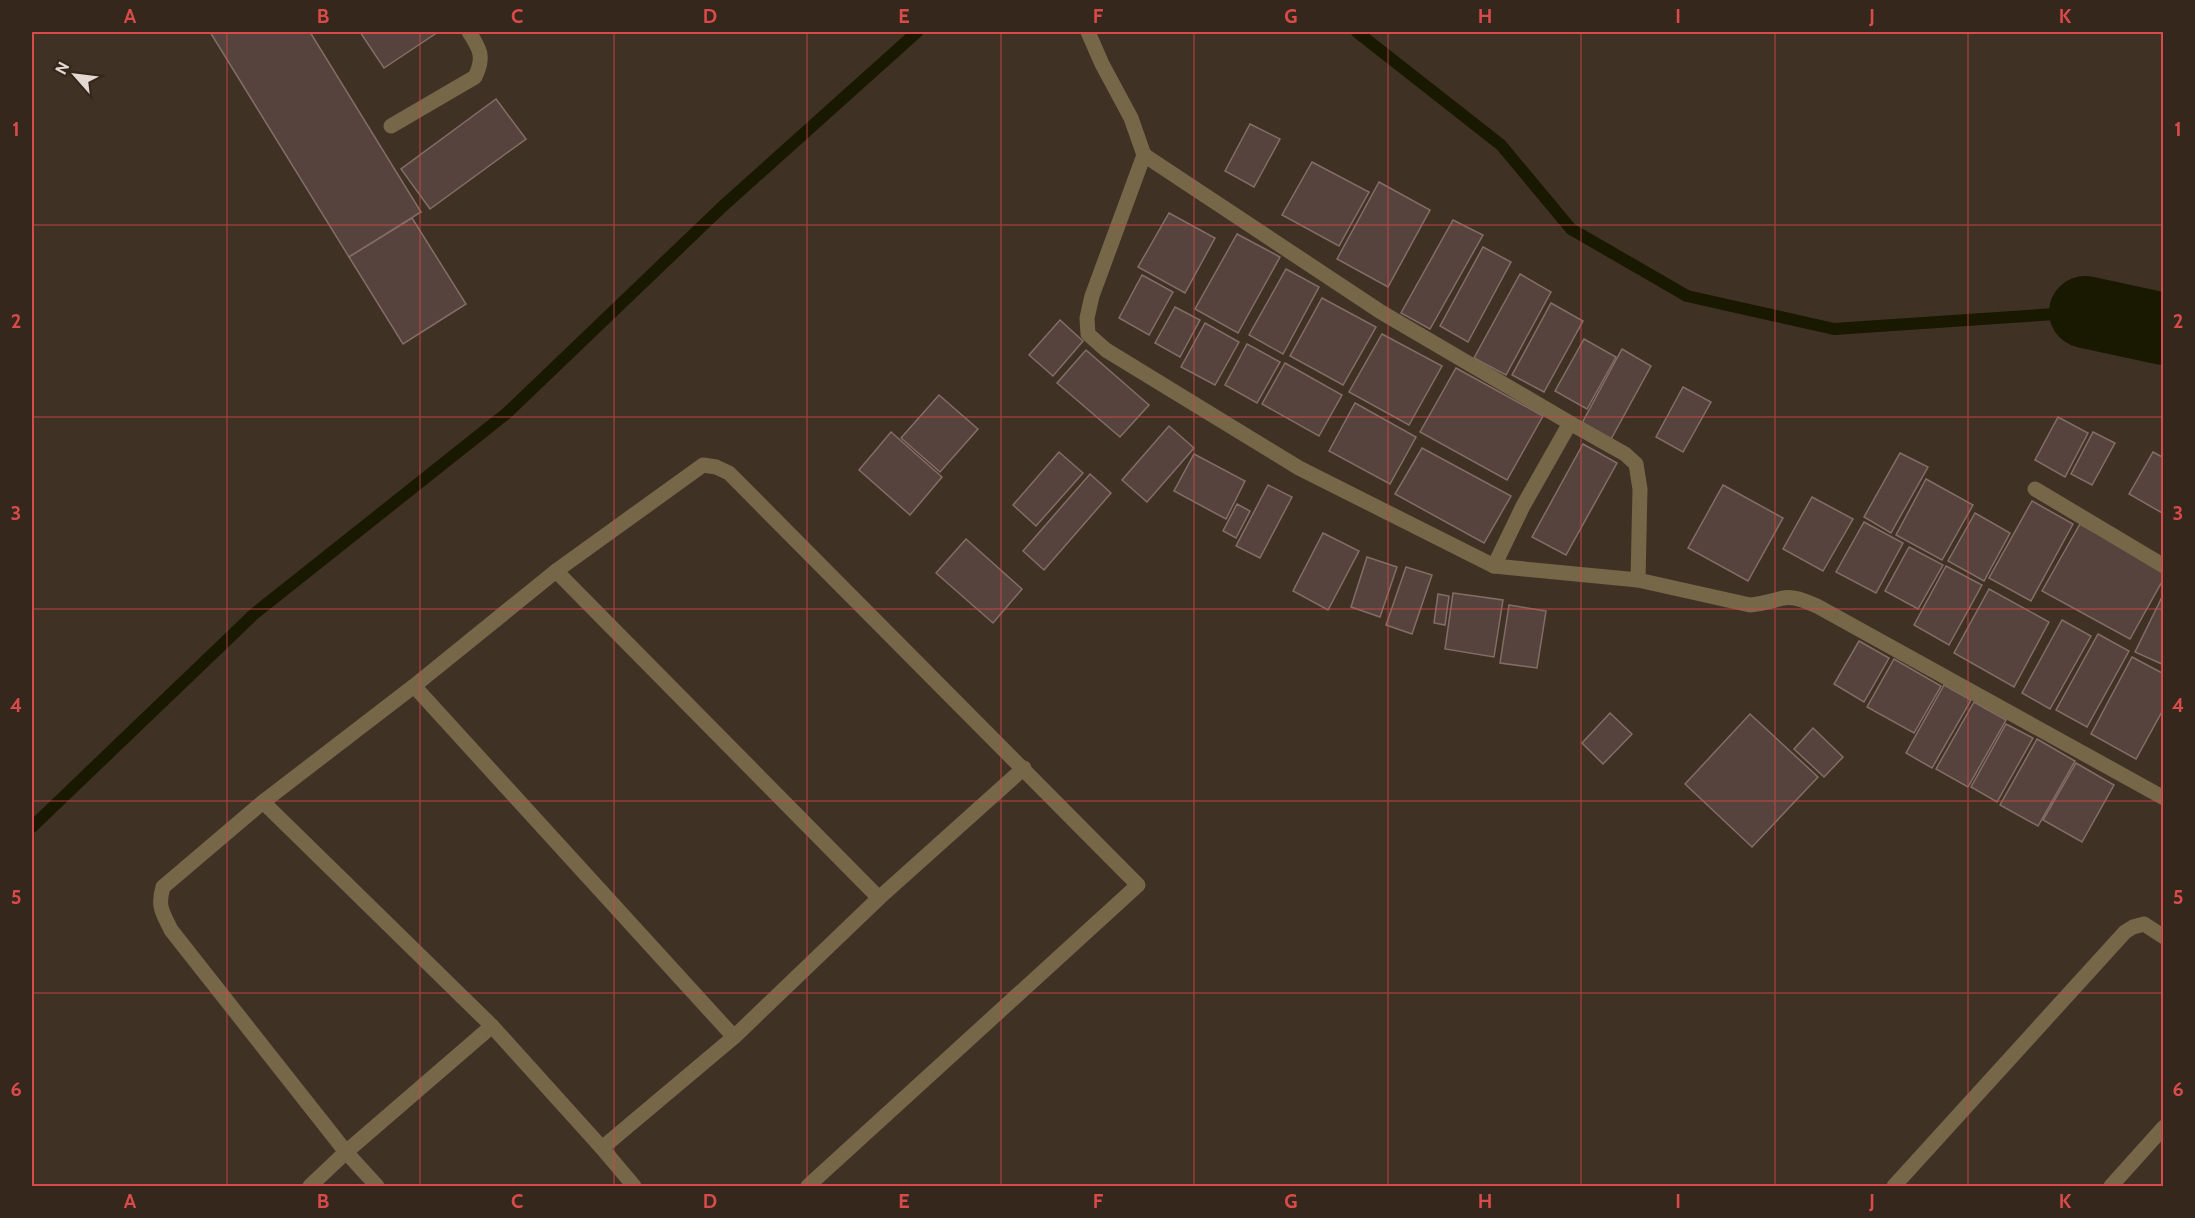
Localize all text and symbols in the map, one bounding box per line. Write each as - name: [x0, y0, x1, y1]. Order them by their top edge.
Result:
- text: A: [124, 4, 137, 28]
- text: B: [317, 4, 329, 28]
- text: C: [511, 4, 523, 28]
- text: D: [703, 4, 717, 28]
- text: E: [898, 4, 910, 28]
- text: F: [1093, 4, 1104, 28]
- text: G: [1284, 4, 1298, 28]
- text: H: [1478, 4, 1492, 28]
- text: I: [1675, 4, 1681, 28]
- text: J: [1868, 4, 1875, 28]
- text: K: [2059, 4, 2072, 28]
- north arrow: [45, 45, 105, 105]
- text: N: [51, 59, 73, 78]
- text: 1: [12, 117, 20, 141]
- text: 1: [2174, 117, 2182, 141]
- text: 2: [11, 309, 21, 333]
- text: 2: [2173, 309, 2183, 333]
- text: 3: [11, 501, 21, 525]
- text: 3: [2173, 501, 2183, 525]
- text: 4: [10, 693, 22, 717]
- text: 4: [2172, 693, 2184, 717]
- text: 5: [11, 885, 21, 909]
- text: 5: [2173, 885, 2183, 909]
- text: 6: [10, 1077, 22, 1101]
- text: 6: [2172, 1077, 2184, 1101]
- text: A: [124, 1189, 137, 1213]
- text: B: [317, 1189, 329, 1213]
- text: C: [511, 1189, 523, 1213]
- text: D: [703, 1189, 717, 1213]
- text: E: [898, 1189, 910, 1213]
- text: F: [1093, 1189, 1104, 1213]
- text: G: [1284, 1189, 1298, 1213]
- text: H: [1478, 1189, 1492, 1213]
- text: I: [1675, 1189, 1681, 1213]
- text: J: [1868, 1189, 1875, 1213]
- text: K: [2059, 1189, 2072, 1213]

